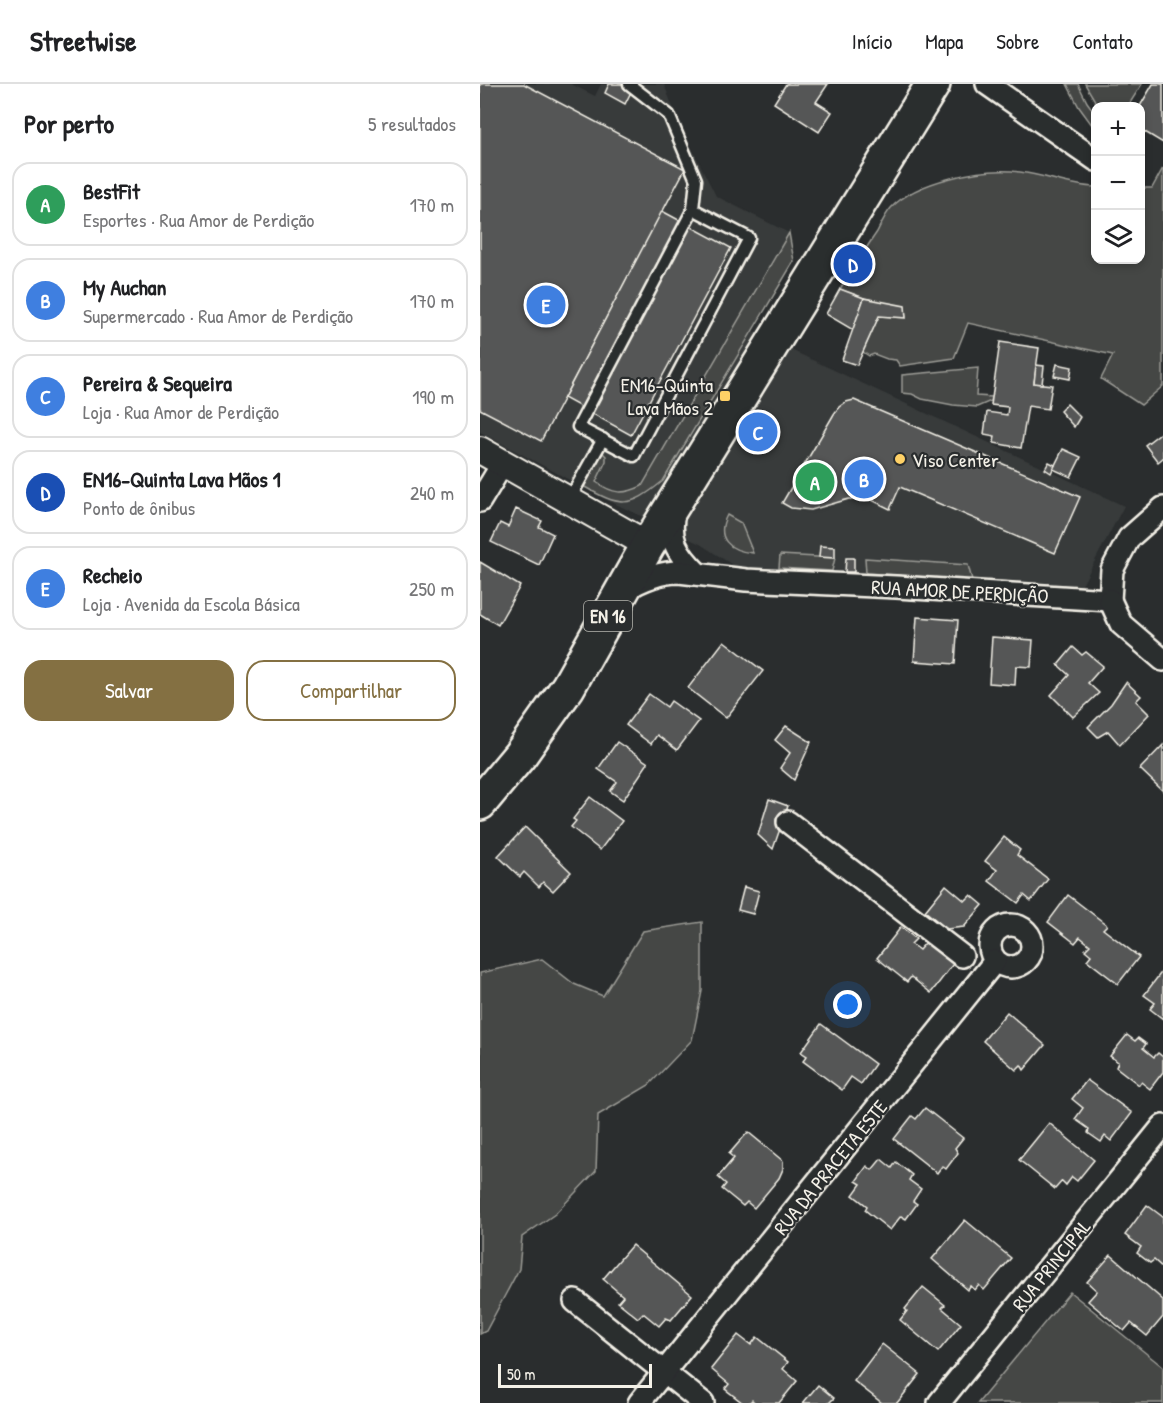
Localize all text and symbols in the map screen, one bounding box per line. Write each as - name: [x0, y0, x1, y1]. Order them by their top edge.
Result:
- text: Streetwise: [30, 22, 136, 60]
- text: Início: [852, 27, 892, 56]
- text: Mapa: [925, 27, 963, 56]
- text: Sobre: [996, 27, 1039, 56]
- text: Contato: [1072, 27, 1133, 56]
- map controls: [1091, 102, 1145, 264]
- button: +: [1091, 102, 1145, 156]
- text: Por perto: [24, 106, 114, 141]
- text: 5 resultados: [368, 110, 456, 137]
- button: −: [1091, 156, 1145, 210]
- text: BestFit: [83, 176, 140, 206]
- text: A: [41, 191, 50, 218]
- text: 170 m: [410, 191, 454, 218]
- text: Esportes · Rua Amor de Perdição: [83, 206, 314, 233]
- button: layers: [1091, 210, 1145, 264]
- pin: D: [834, 242, 872, 286]
- text: My Auchan: [83, 272, 166, 302]
- pin: E: [526, 282, 566, 328]
- text: B: [40, 287, 51, 314]
- text: 170 m: [410, 287, 454, 314]
- text: Supermercado · Rua Amor de Perdição: [83, 302, 353, 329]
- text: Pereira & Sequeira: [83, 368, 232, 398]
- place label: EN16-Quinta Lava Mãos 2: [621, 371, 714, 421]
- text: C: [40, 383, 51, 410]
- text: 190 m: [412, 383, 454, 410]
- marker: EN16-Quinta Lava Mãos 2: [718, 389, 732, 403]
- text: Loja · Rua Amor de Perdição: [83, 398, 279, 425]
- pin: C: [738, 410, 778, 454]
- place label: Viso Center: [912, 446, 999, 473]
- marker: Viso Center: [893, 452, 907, 466]
- pin: B: [844, 456, 884, 502]
- pin: A: [796, 460, 834, 504]
- text: EN16-Quinta Lava Mãos 1: [83, 464, 281, 494]
- text: D: [41, 479, 50, 506]
- text: 240 m: [410, 479, 454, 506]
- text: Ponto de ônibus: [83, 494, 195, 521]
- text: Recheio: [83, 560, 142, 590]
- street label: RUA AMOR DE PERDIÇÃO: [871, 573, 1049, 609]
- text: E: [41, 575, 50, 602]
- text: 250 m: [409, 575, 454, 602]
- text: Loja · Avenida da Escola Básica: [83, 590, 300, 617]
- road number: EN 16: [584, 601, 632, 631]
- button: Salvar: [24, 660, 234, 721]
- button: Compartilhar: [246, 660, 456, 721]
- your location: [833, 990, 862, 1019]
- street label: RUA DA PRACETA ESTE: [767, 1094, 893, 1240]
- street label: RUA PRINCIPAL: [1006, 1213, 1096, 1317]
- scale bar: [498, 1361, 652, 1388]
- text: 50 m: [507, 1363, 536, 1385]

